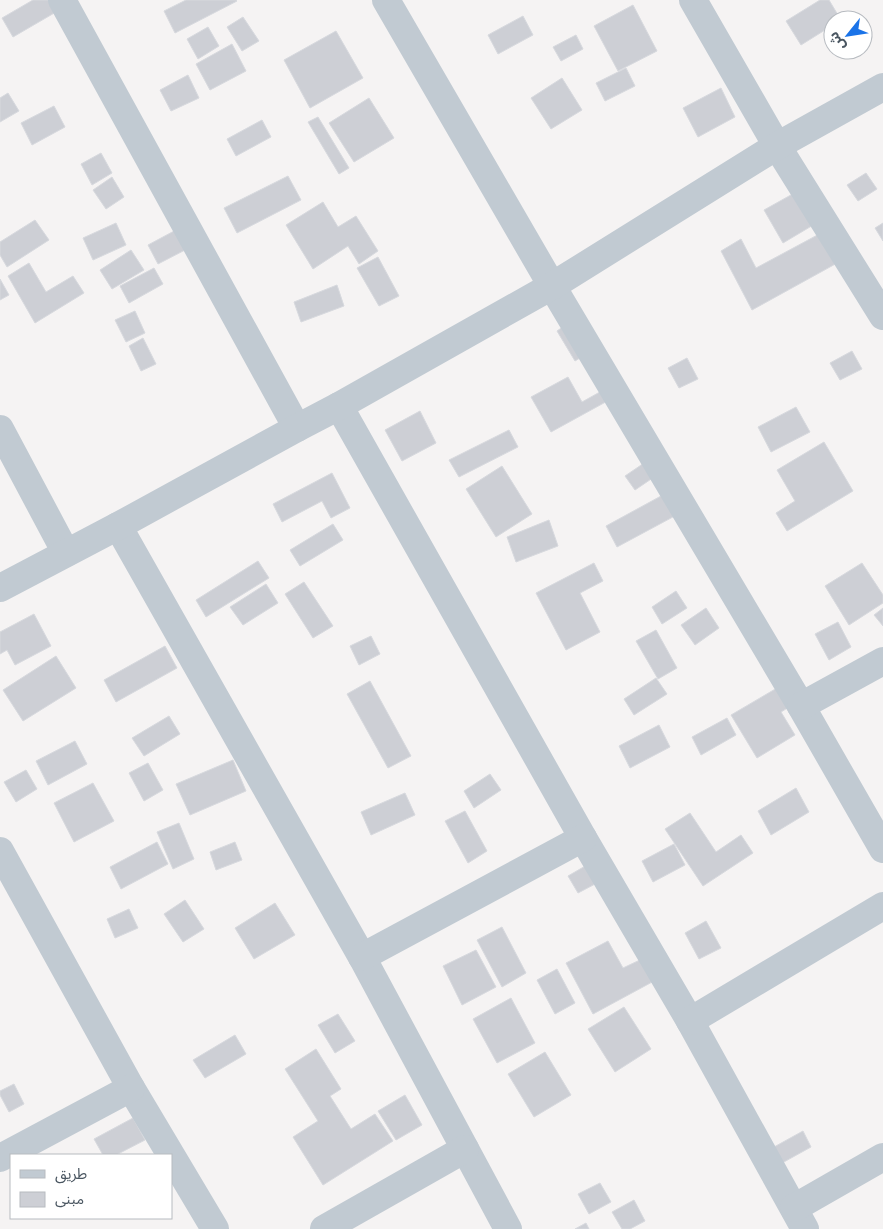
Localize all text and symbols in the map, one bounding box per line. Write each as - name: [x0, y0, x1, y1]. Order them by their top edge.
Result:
- north arrow: [823, 10, 873, 60]
- text: ش: [824, 29, 849, 54]
- legend: [10, 1154, 172, 1219]
- text: طريق: [55, 1164, 87, 1184]
- text: مبنى: [55, 1189, 84, 1208]

